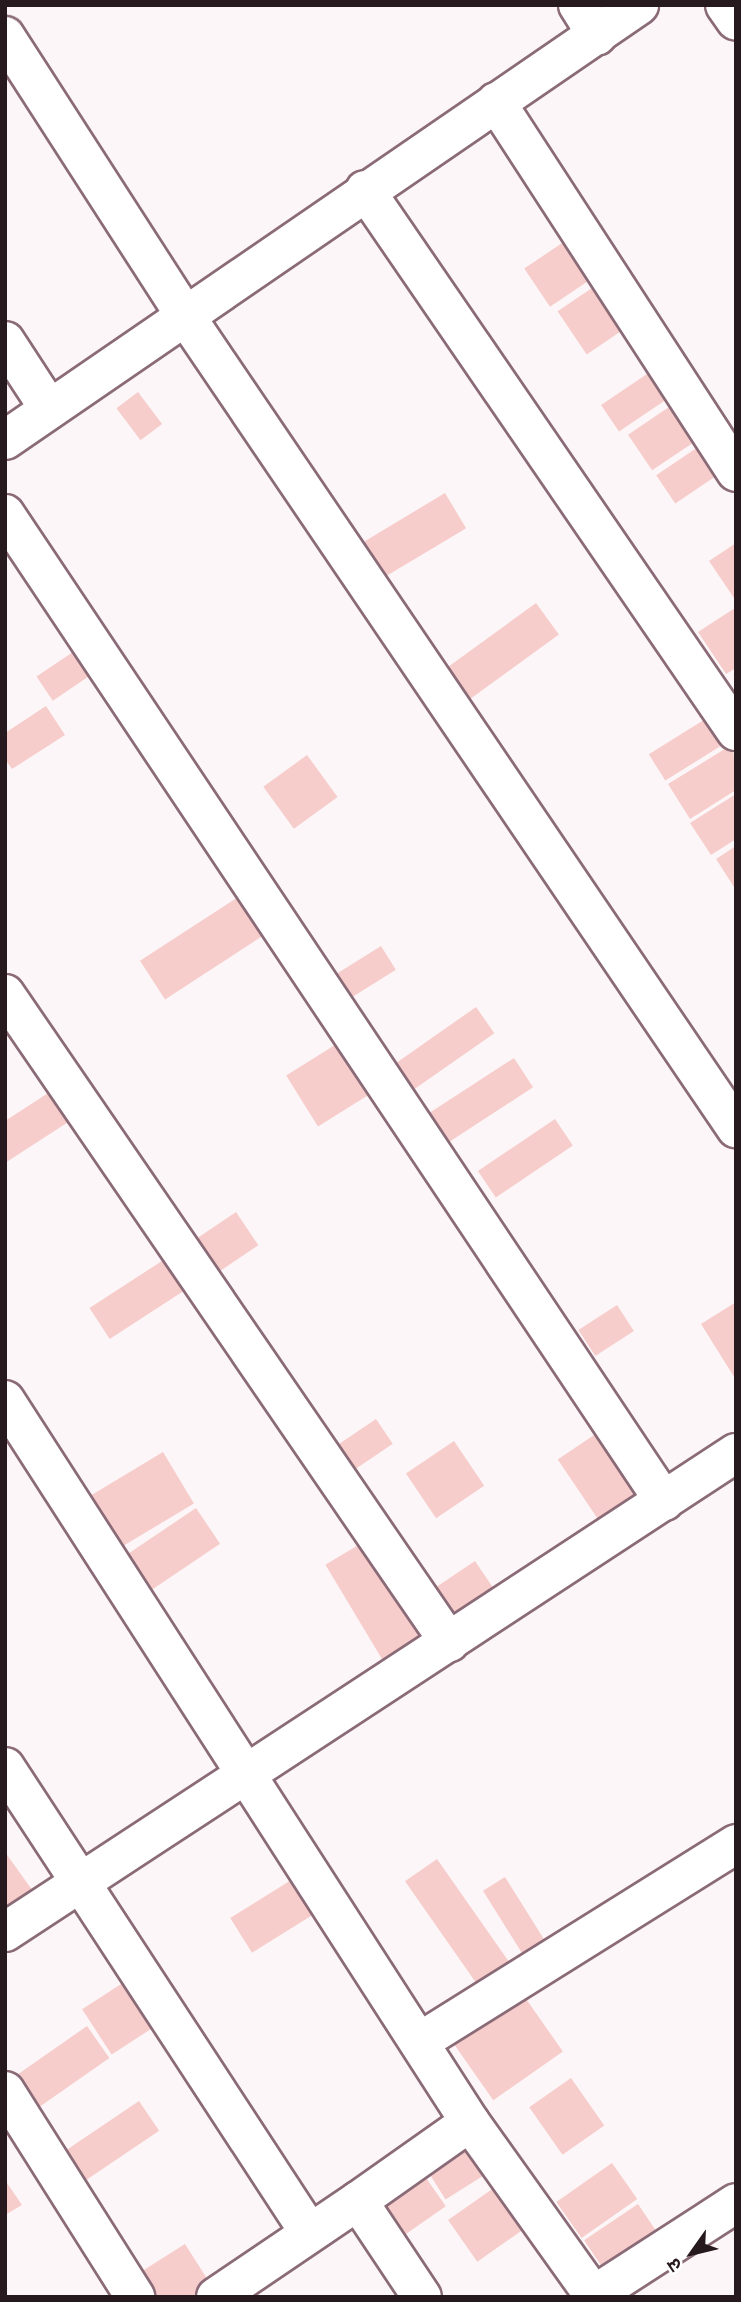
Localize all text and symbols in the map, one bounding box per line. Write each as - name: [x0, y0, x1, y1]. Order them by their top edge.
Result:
- north arrow: [657, 2218, 727, 2288]
- text: उ: [661, 2253, 688, 2277]

